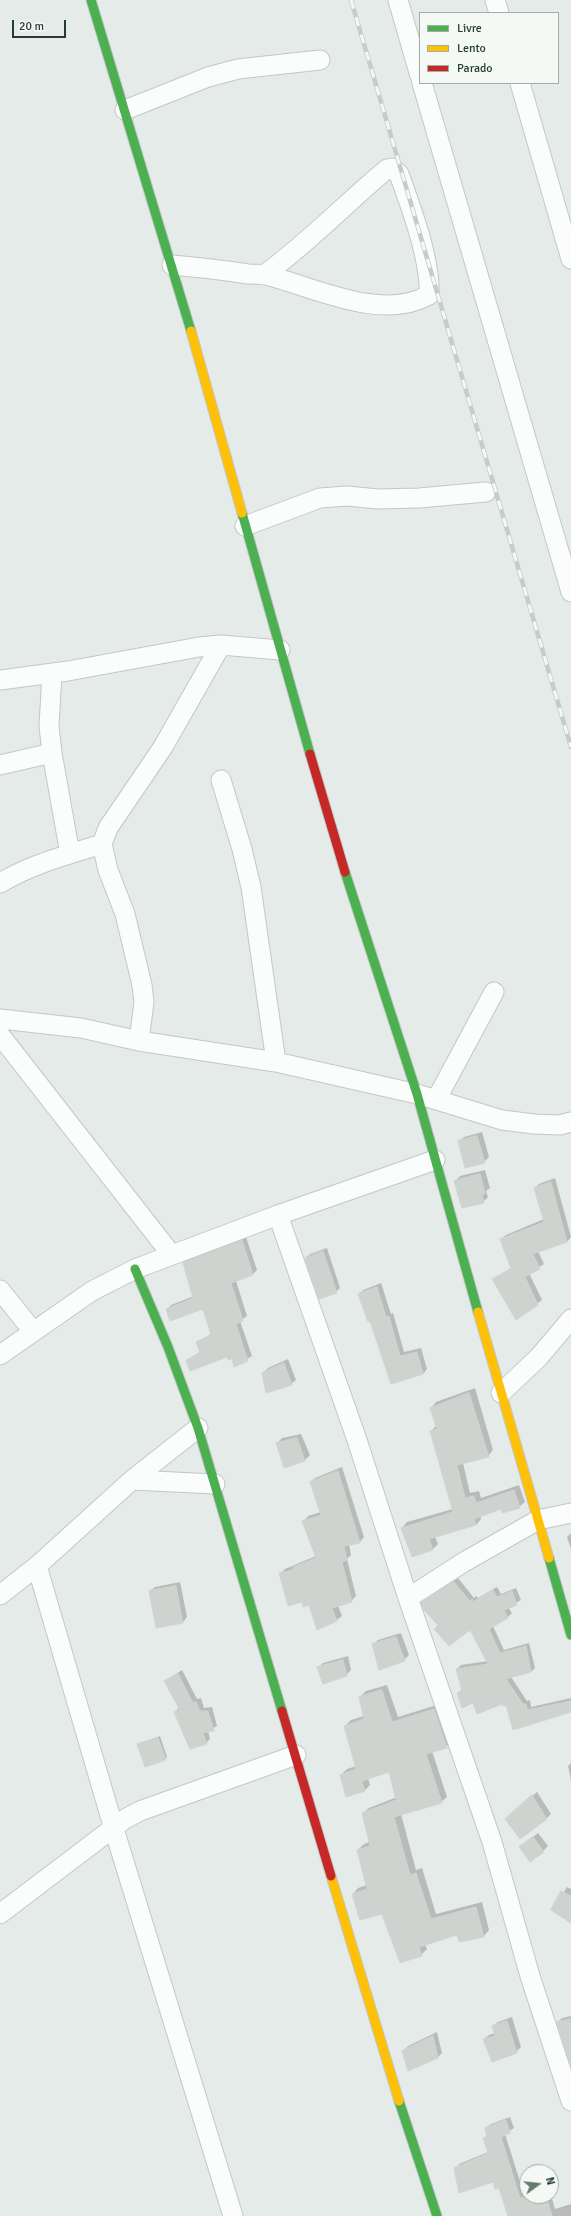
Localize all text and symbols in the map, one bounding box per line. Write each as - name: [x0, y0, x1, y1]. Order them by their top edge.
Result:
- scale bar: [14, 12, 68, 38]
- legend: [419, 12, 559, 84]
- text: 20 m: [19, 19, 44, 34]
- text: Livre: [457, 21, 482, 36]
- text: Lento: [457, 41, 486, 56]
- text: Parado: [457, 61, 493, 76]
- north arrow: [519, 2164, 559, 2204]
- text: N: [543, 2176, 557, 2186]

